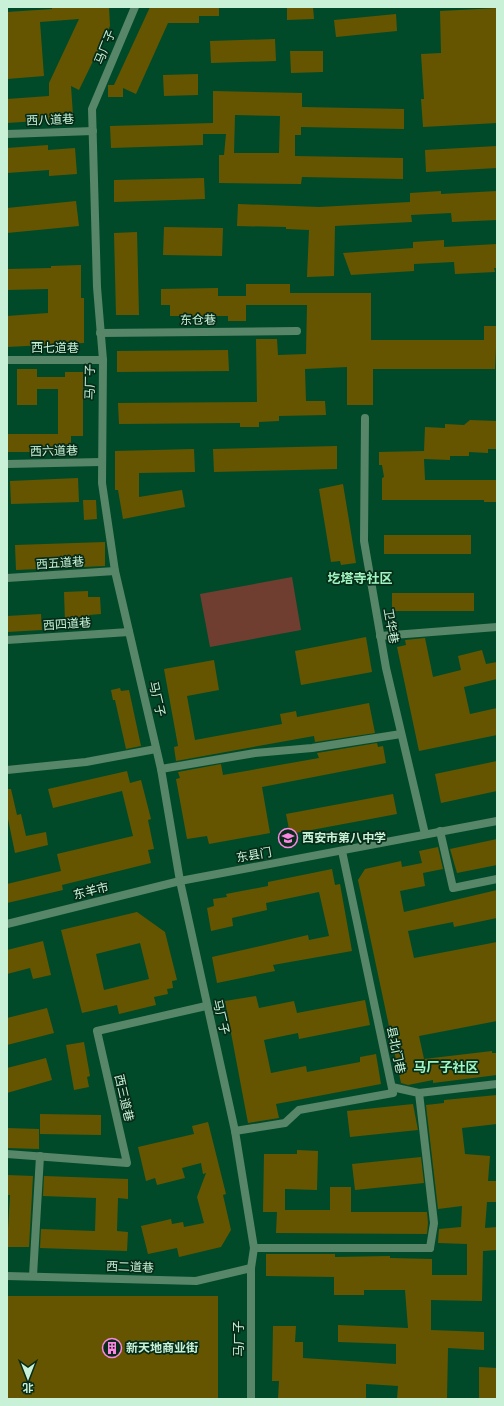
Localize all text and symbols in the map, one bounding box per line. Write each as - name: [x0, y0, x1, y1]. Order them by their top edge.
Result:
- street label: 马厂子: [92, 28, 118, 66]
- street label: 西八道巷: [26, 112, 74, 128]
- street label: 东仓巷: [180, 313, 216, 327]
- street label: 西七道巷: [31, 341, 79, 355]
- street label: 马厂子: [83, 364, 97, 400]
- street label: 西六道巷: [30, 444, 78, 458]
- street label: 西五道巷: [36, 554, 84, 572]
- district label: 圪塔寺社区: [327, 571, 393, 586]
- street label: 卫华巷: [381, 607, 401, 645]
- street label: 西四道巷: [43, 615, 91, 633]
- street label: 马厂子: [146, 680, 168, 718]
- school or university icon: 西安市第八中学: [277, 827, 299, 849]
- place label: 西安市第八中学: [302, 831, 386, 845]
- street label: 东县门: [235, 845, 273, 865]
- street label: 东羊市: [72, 880, 110, 902]
- street label: 马厂子: [210, 998, 232, 1036]
- street label: 县北门巷: [384, 1025, 408, 1075]
- district label: 马厂子社区: [413, 1060, 479, 1075]
- street label: 西三道巷: [112, 1073, 136, 1123]
- street label: 西二道巷: [106, 1259, 154, 1275]
- street label: 马厂子: [232, 1321, 246, 1357]
- building icon: 新天地商业街: [101, 1337, 123, 1359]
- place label: 新天地商业街: [126, 1341, 198, 1355]
- north arrow: [8, 1358, 48, 1398]
- text: 北: [23, 1381, 34, 1394]

